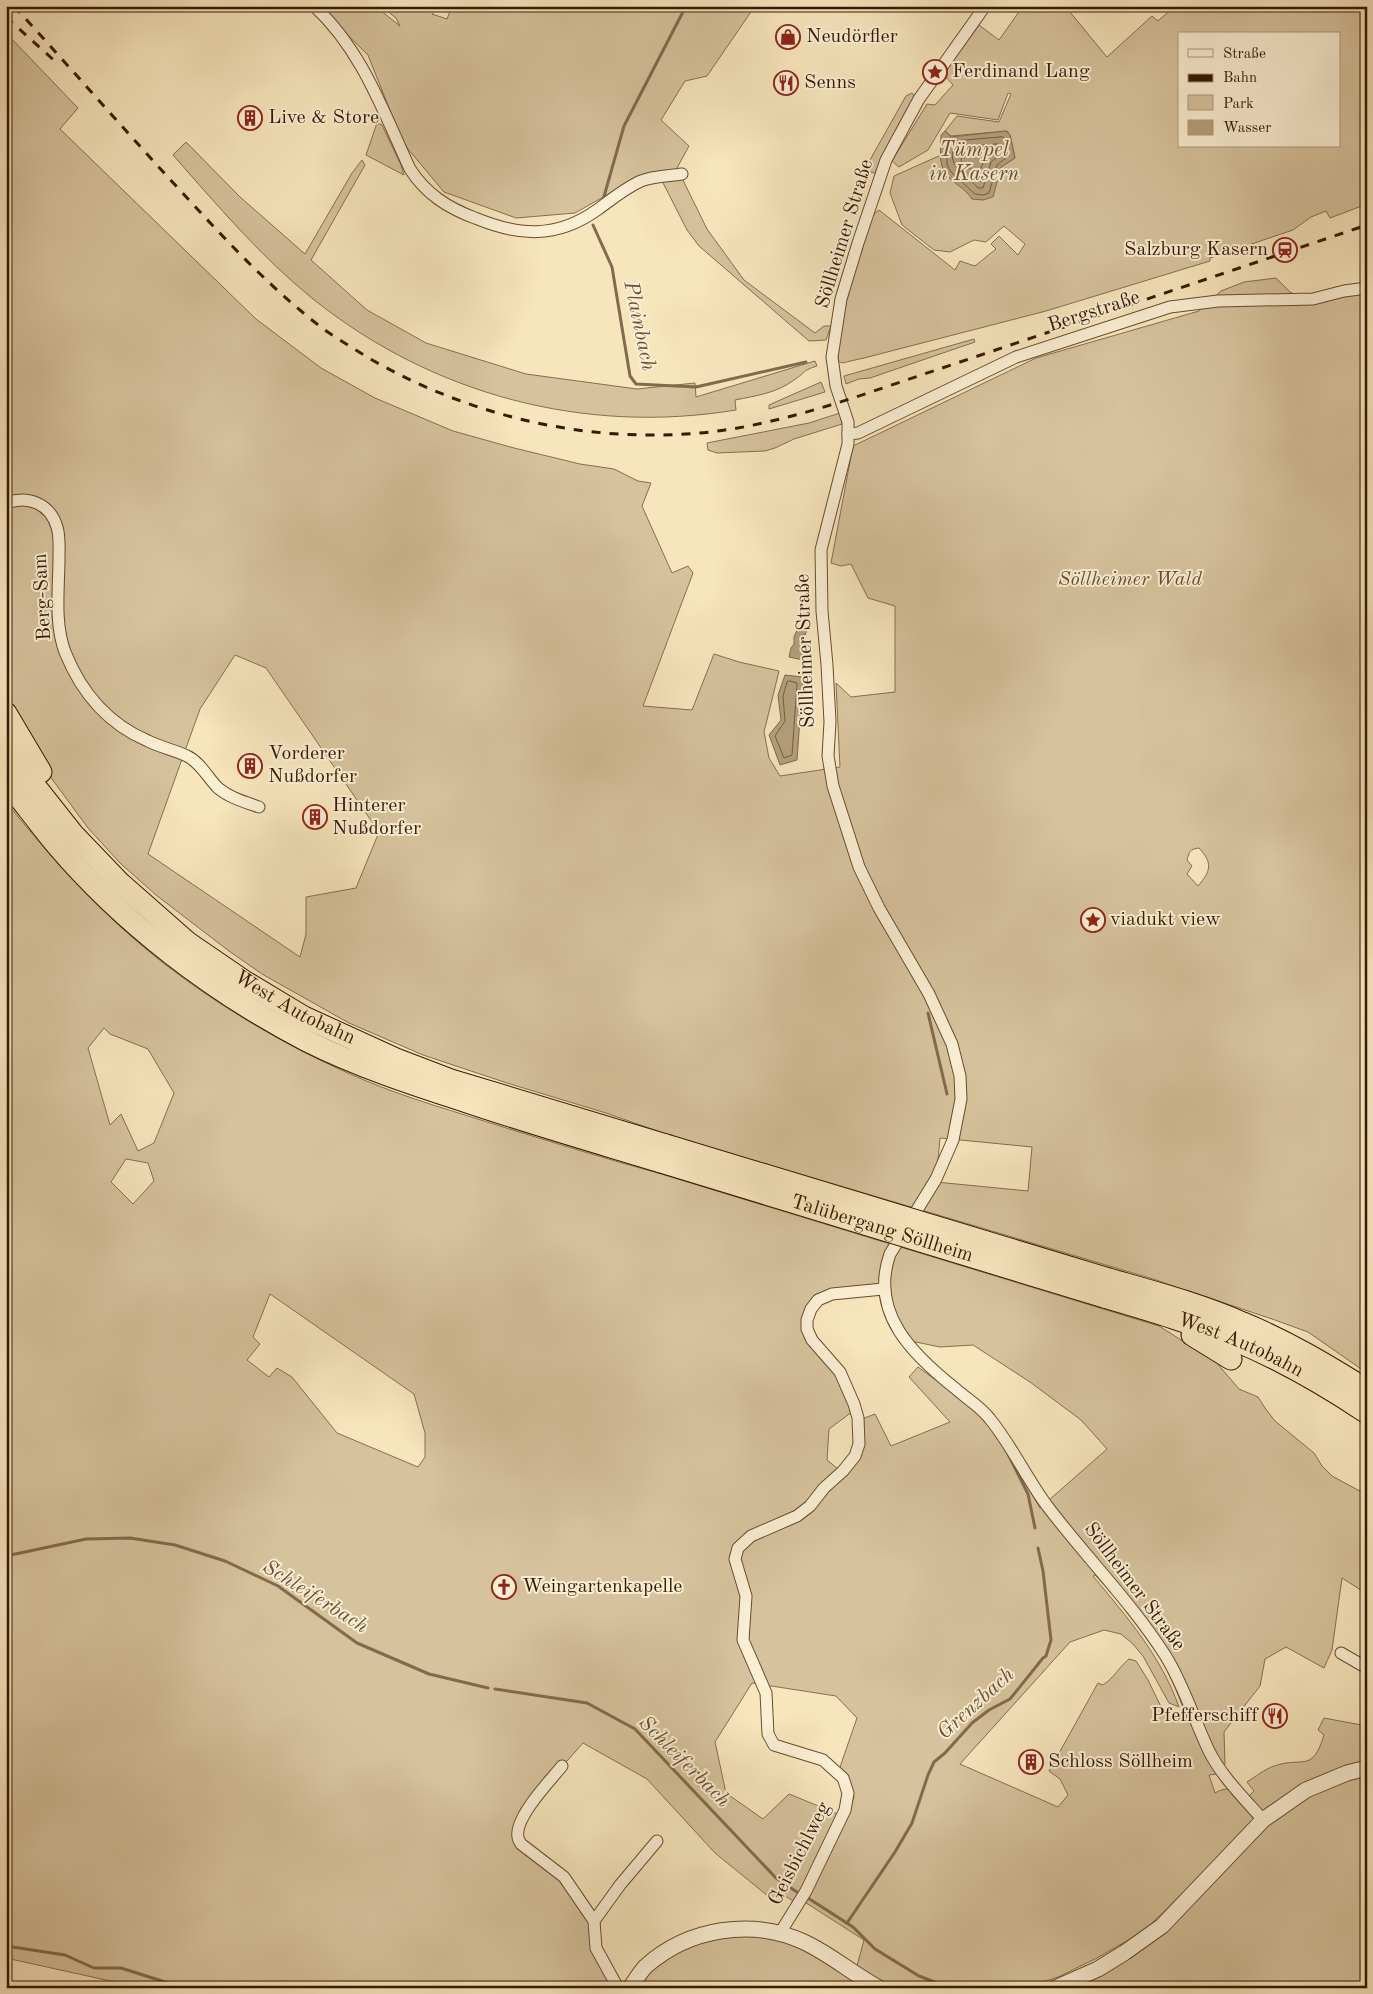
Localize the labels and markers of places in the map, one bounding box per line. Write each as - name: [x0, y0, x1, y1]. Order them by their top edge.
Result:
- shop icon: Neudörfler: [775, 24, 801, 50]
- place label: Neudörfler: [806, 27, 898, 47]
- place icon: Ferdinand Lang: [922, 59, 948, 85]
- place label: Ferdinand Lang: [952, 62, 1090, 82]
- restaurant icon: Senns: [773, 70, 799, 96]
- place label: Senns: [804, 73, 856, 93]
- building icon: Live & Store: [237, 105, 263, 131]
- place label: Live & Store: [268, 108, 379, 128]
- station icon: Salzburg Kasern: [1272, 237, 1298, 263]
- place label: Salzburg Kasern: [1124, 240, 1268, 260]
- place label: Vorderer Nußdorfer: [268, 744, 357, 787]
- building icon: Vorderer Nußdorfer: [237, 753, 263, 779]
- place label: Hinterer Nußdorfer: [332, 796, 421, 839]
- building icon: Hinterer Nußdorfer: [302, 804, 328, 830]
- place icon: viadukt view: [1080, 907, 1106, 933]
- place label: viadukt view: [1110, 910, 1221, 930]
- church icon: Weingartenkapelle: [491, 1574, 517, 1600]
- place label: Weingartenkapelle: [522, 1577, 683, 1597]
- restaurant icon: Pfefferschiff: [1262, 1703, 1288, 1729]
- place label: Pfefferschiff: [1151, 1706, 1259, 1726]
- building icon: Schloss Söllheim: [1018, 1749, 1044, 1775]
- place label: Schloss Söllheim: [1048, 1752, 1193, 1772]

